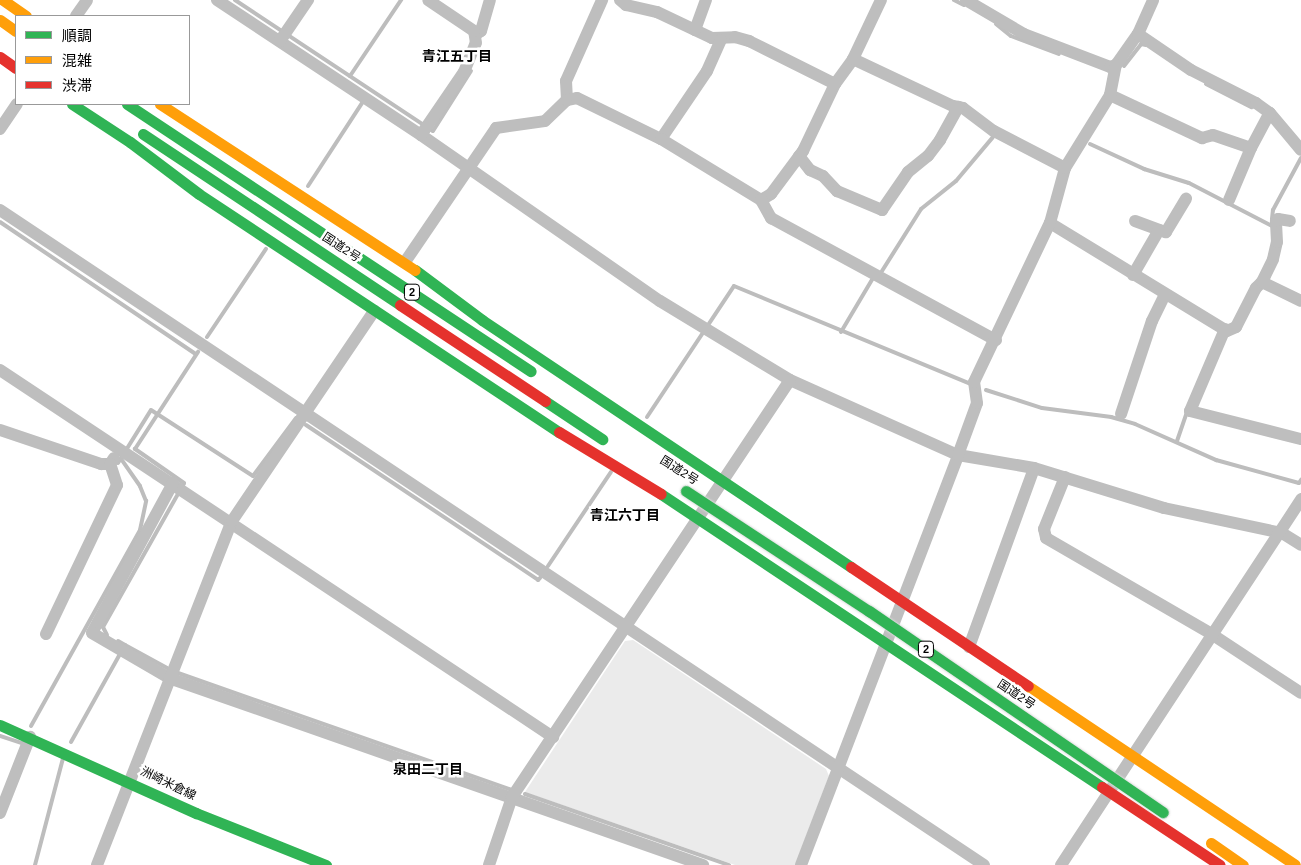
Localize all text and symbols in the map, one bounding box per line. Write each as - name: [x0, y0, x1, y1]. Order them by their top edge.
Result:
- legend: [15, 15, 190, 105]
- text: 順調: [62, 27, 92, 44]
- district label: 青江五丁目: [422, 48, 492, 64]
- text: 混雑: [62, 52, 92, 69]
- text: 渋滞: [62, 77, 92, 94]
- street label: 国道2号: [319, 230, 363, 266]
- road number: 2: [403, 284, 421, 300]
- street label: 国道2号: [657, 454, 701, 488]
- district label: 青江六丁目: [590, 507, 660, 523]
- road number: 2: [917, 641, 935, 658]
- street label: 国道2号: [994, 677, 1038, 713]
- district label: 泉田二丁目: [393, 761, 463, 777]
- street label: 洲崎米倉線: [138, 764, 198, 804]

